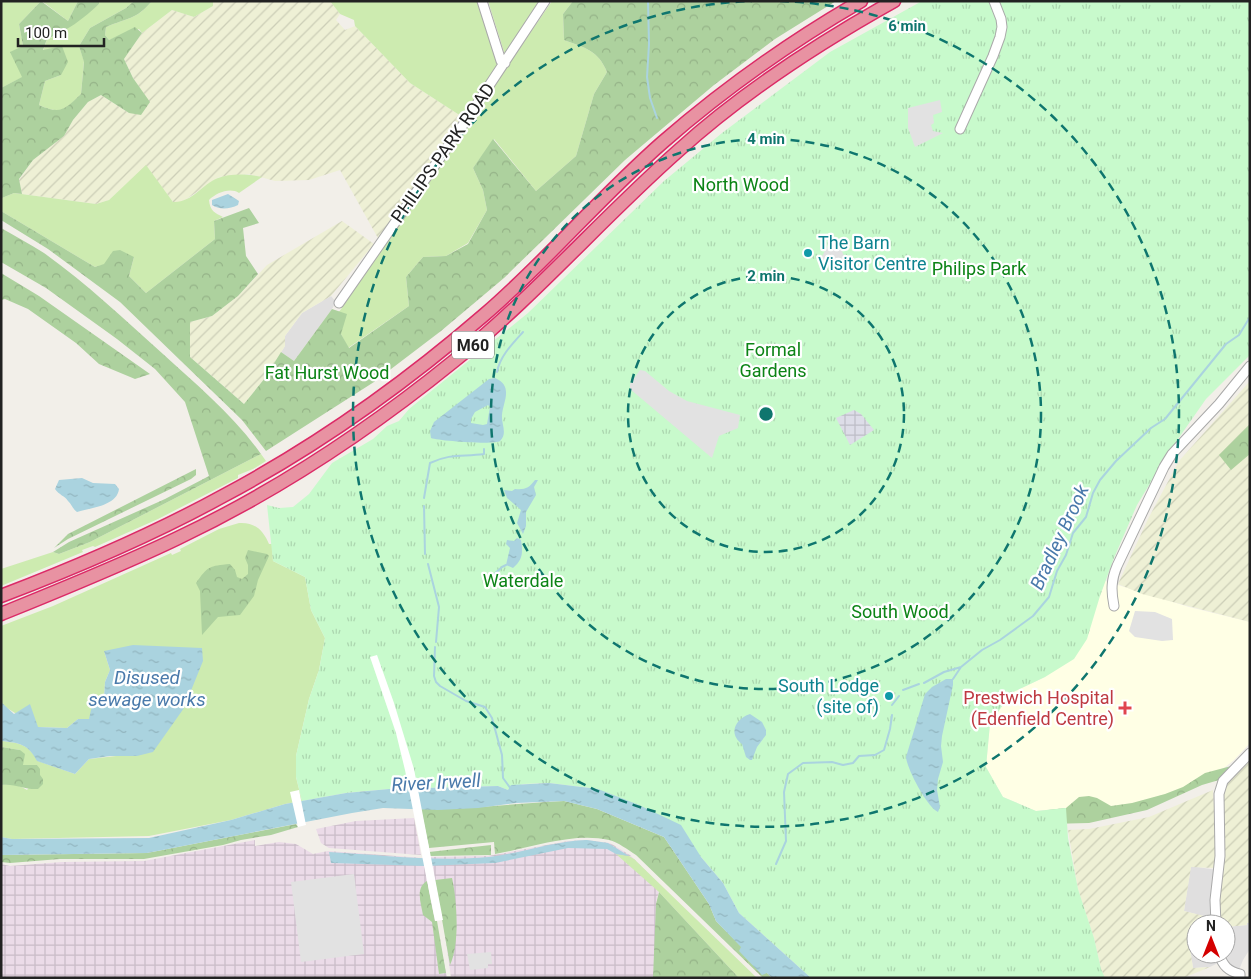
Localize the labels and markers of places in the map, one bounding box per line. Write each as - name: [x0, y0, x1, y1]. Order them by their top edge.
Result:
- place label: The Barn Visitor Centre: [818, 232, 927, 274]
- marker: The Barn Visitor Centre: [802, 247, 814, 259]
- centre of rings: [757, 405, 775, 423]
- place label: South Lodge (site of): [778, 675, 879, 718]
- place label: Prestwich Hospital (Edenfield Centre): [963, 687, 1114, 730]
- marker: South Lodge (site of): [883, 690, 895, 702]
- marker: Prestwich Hospital (Edenfield Centre): [1118, 701, 1132, 715]

